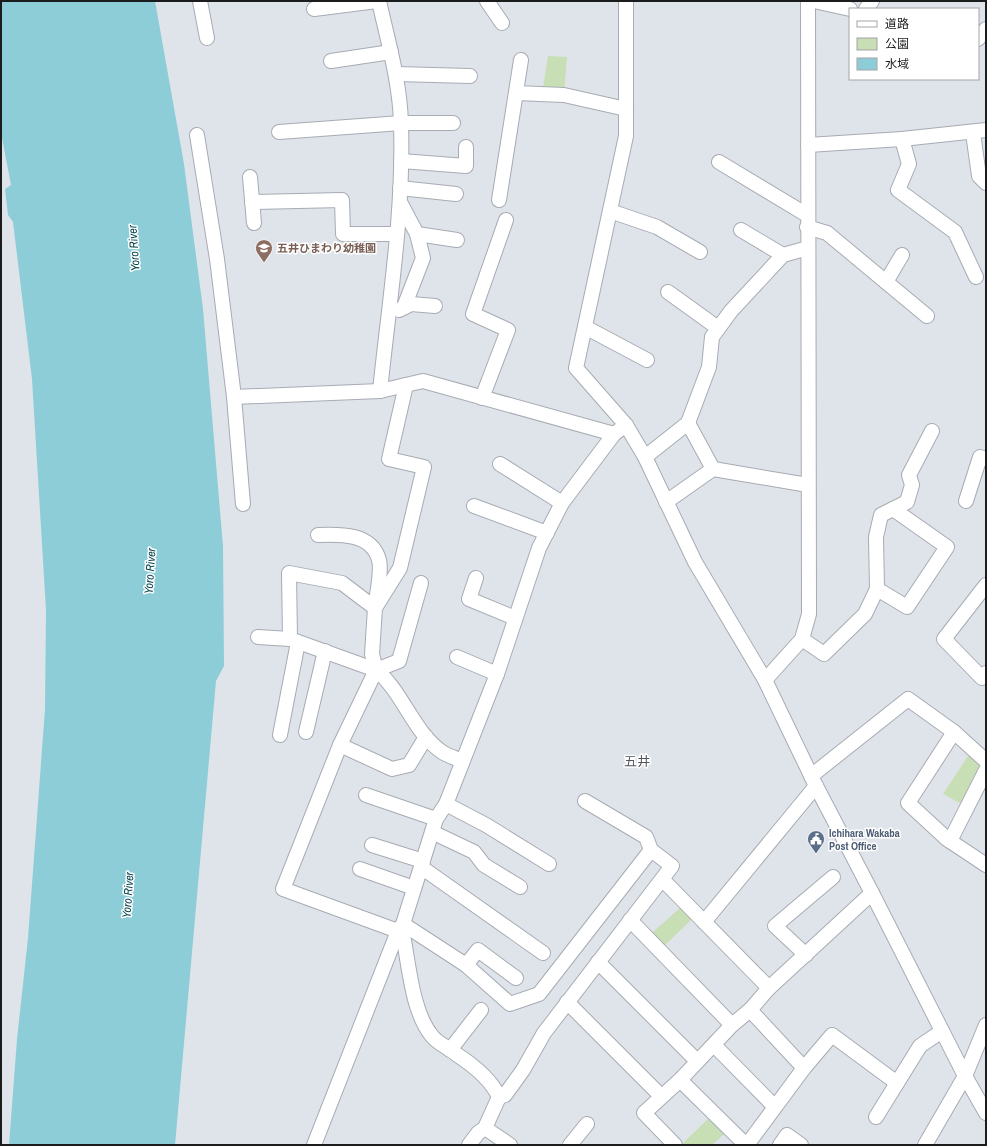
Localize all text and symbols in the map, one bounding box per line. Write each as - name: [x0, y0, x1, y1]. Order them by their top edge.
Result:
- legend: [849, 8, 979, 80]
- text: 道路: [885, 16, 909, 32]
- text: 公園: [885, 36, 909, 52]
- text: 水域: [885, 56, 909, 72]
- water label: Yoro River: [124, 224, 144, 271]
- school or university icon: 五井ひまわり幼稚園: [254, 238, 274, 263]
- place label: 五井ひまわり幼稚園: [277, 241, 376, 255]
- water label: Yoro River: [140, 547, 160, 594]
- district label: 五井: [624, 753, 650, 770]
- place label: Ichihara Wakaba Post Office: [829, 826, 900, 853]
- public building icon: Ichihara Wakaba Post Office: [806, 829, 826, 854]
- water label: Yoro River: [118, 871, 138, 918]

